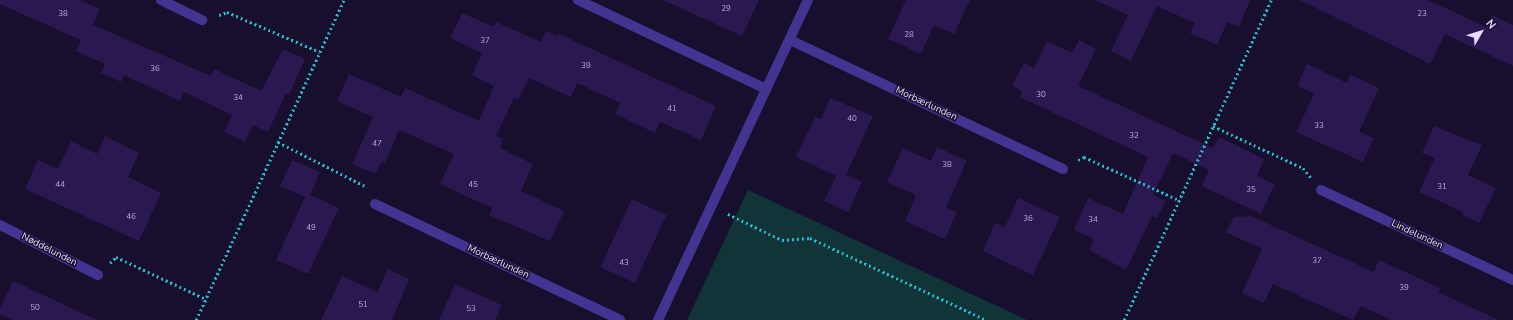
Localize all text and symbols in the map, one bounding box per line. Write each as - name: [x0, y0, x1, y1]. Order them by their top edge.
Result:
- house number: 29: [721, 4, 731, 14]
- house number: 38: [58, 9, 68, 19]
- house number: 23: [1417, 9, 1427, 19]
- north arrow: [1461, 12, 1501, 52]
- text: N: [1482, 16, 1499, 32]
- house number: 28: [904, 30, 914, 40]
- house number: 37: [480, 36, 490, 46]
- house number: 39: [581, 61, 591, 71]
- house number: 36: [150, 64, 160, 74]
- street label: Morbærlunden: [893, 84, 959, 124]
- house number: 30: [1036, 90, 1046, 100]
- house number: 34: [233, 93, 243, 103]
- house number: 41: [667, 104, 677, 114]
- house number: 40: [847, 114, 857, 124]
- house number: 33: [1314, 121, 1324, 131]
- house number: 32: [1129, 131, 1139, 141]
- house number: 47: [372, 139, 382, 149]
- house number: 38: [942, 160, 952, 170]
- house number: 44: [55, 180, 65, 190]
- house number: 45: [468, 180, 478, 190]
- house number: 31: [1437, 182, 1447, 192]
- house number: 35: [1246, 185, 1256, 195]
- house number: 46: [126, 212, 136, 222]
- house number: 36: [1023, 214, 1033, 224]
- house number: 34: [1088, 215, 1098, 225]
- street label: Lindelunden: [1389, 218, 1445, 252]
- house number: 49: [306, 223, 316, 233]
- street label: Nøddelunden: [19, 231, 79, 269]
- street label: Morbærlunden: [465, 242, 531, 282]
- house number: 37: [1312, 256, 1322, 266]
- house number: 43: [619, 258, 629, 268]
- house number: 39: [1399, 283, 1409, 293]
- house number: 51: [358, 300, 368, 310]
- house number: 50: [30, 303, 40, 313]
- house number: 53: [466, 304, 476, 314]

